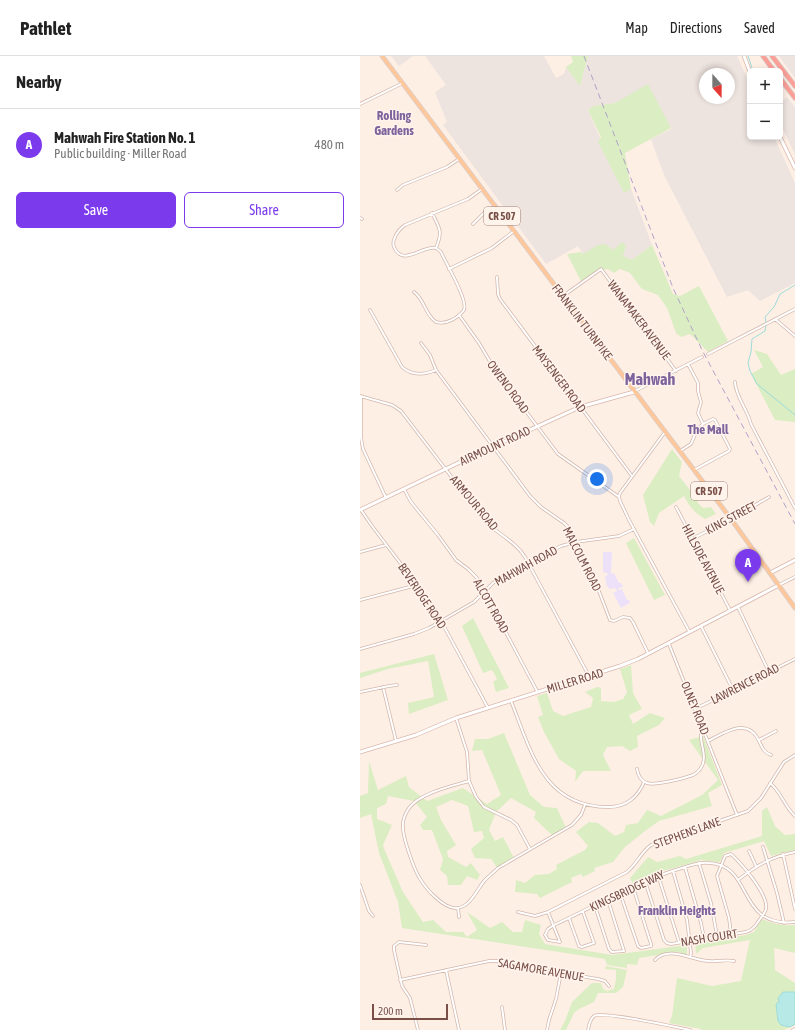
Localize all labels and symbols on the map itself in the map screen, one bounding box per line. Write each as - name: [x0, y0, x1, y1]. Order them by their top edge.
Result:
- north arrow: [699, 68, 735, 104]
- district label: Rolling Gardens: [374, 108, 414, 138]
- road number: CR 507: [484, 207, 520, 225]
- street label: WANAMAKER AVENUE: [605, 278, 673, 362]
- street label: FRANKLIN TURNPIKE: [549, 281, 615, 363]
- street label: MAYSENGER ROAD: [529, 343, 589, 416]
- street label: OWENO ROAD: [484, 358, 532, 416]
- district label: Mahwah: [625, 370, 675, 388]
- district label: The Mall: [687, 422, 729, 437]
- street label: AIRMOUNT ROAD: [457, 423, 533, 469]
- your location: [587, 469, 607, 489]
- street label: ARMOUR ROAD: [447, 473, 501, 533]
- road number: CR 507: [691, 482, 727, 500]
- street label: KING STREET: [703, 498, 760, 537]
- street label: HILLSIDE AVENUE: [679, 522, 727, 596]
- street label: MALCOLM ROAD: [560, 524, 604, 594]
- street label: MAHWAH ROAD: [492, 543, 560, 589]
- pin: A: [735, 549, 761, 582]
- street label: BEVERIDGE ROAD: [395, 561, 449, 632]
- street label: ALCOTT ROAD: [470, 576, 512, 636]
- street label: LAWRENCE ROAD: [708, 661, 782, 707]
- street label: MILLER ROAD: [545, 666, 605, 696]
- street label: OLNEY ROAD: [678, 679, 712, 737]
- street label: STEPHENS LANE: [652, 814, 722, 852]
- street label: KINGSBRIDGE WAY: [587, 867, 667, 914]
- district label: Franklin Heights: [638, 903, 716, 918]
- street label: NASH COURT: [680, 927, 739, 949]
- street label: SAGAMORE AVENUE: [497, 956, 585, 984]
- scale bar: [372, 1002, 448, 1021]

